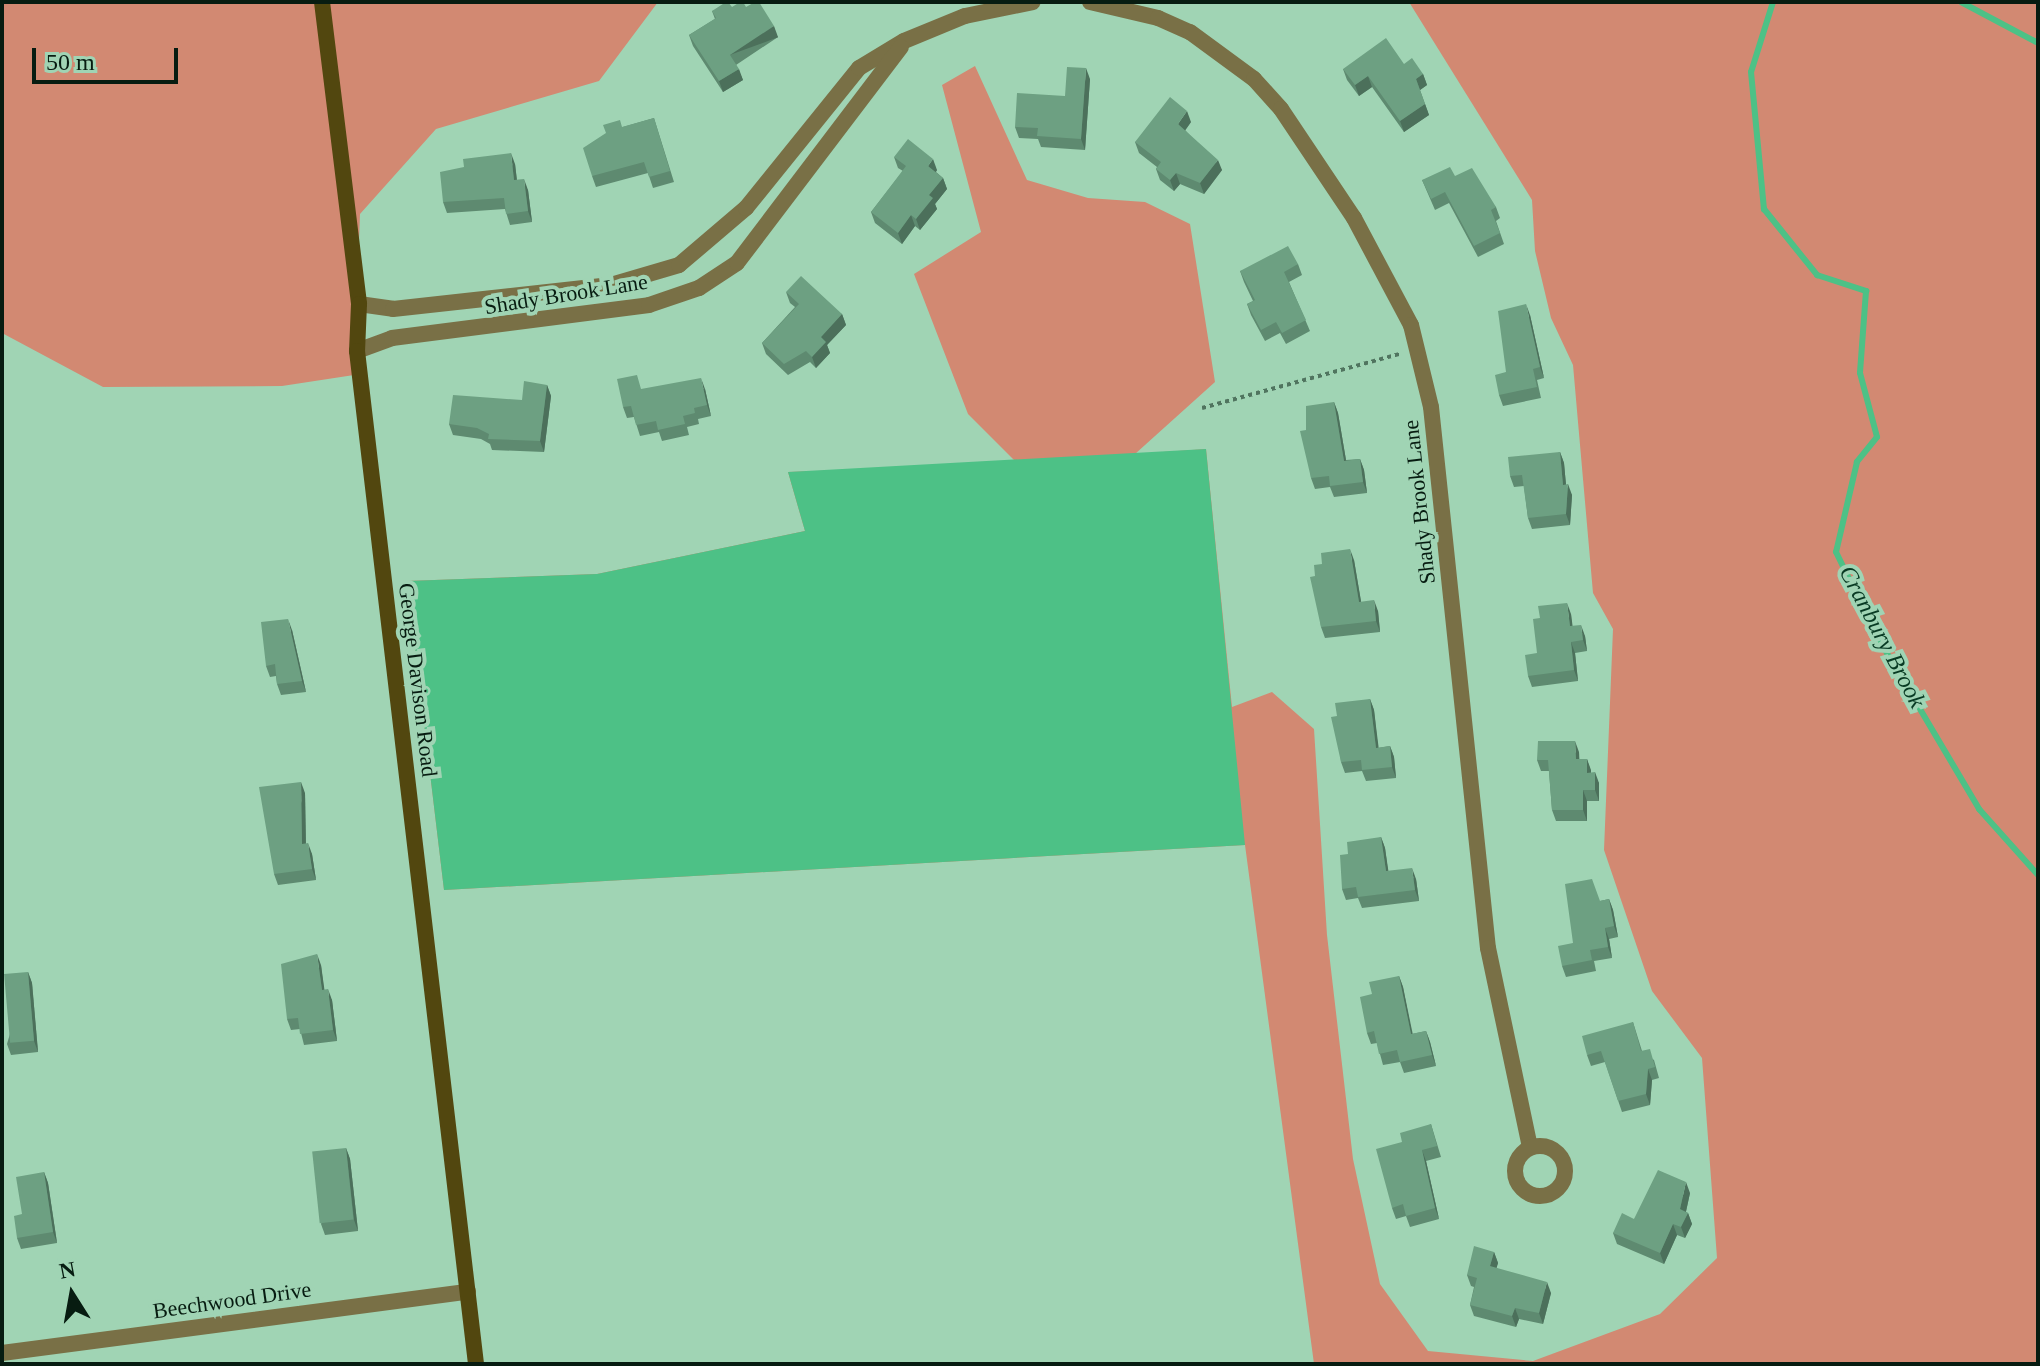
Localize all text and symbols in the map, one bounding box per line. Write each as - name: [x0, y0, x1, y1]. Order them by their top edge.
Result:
- scale bar: [36, 32, 182, 82]
- text: 50 m: [46, 49, 95, 75]
- street label: Shady Brook Lane: [482, 268, 650, 320]
- street label: Shady Brook Lane: [1397, 419, 1441, 585]
- water label: Cranbury Brook: [1832, 561, 1932, 713]
- street label: George Davison Road: [393, 582, 443, 778]
- north arrow: [32, 1254, 112, 1334]
- text: N: [57, 1256, 78, 1284]
- street label: Beechwood Drive: [151, 1276, 313, 1324]

